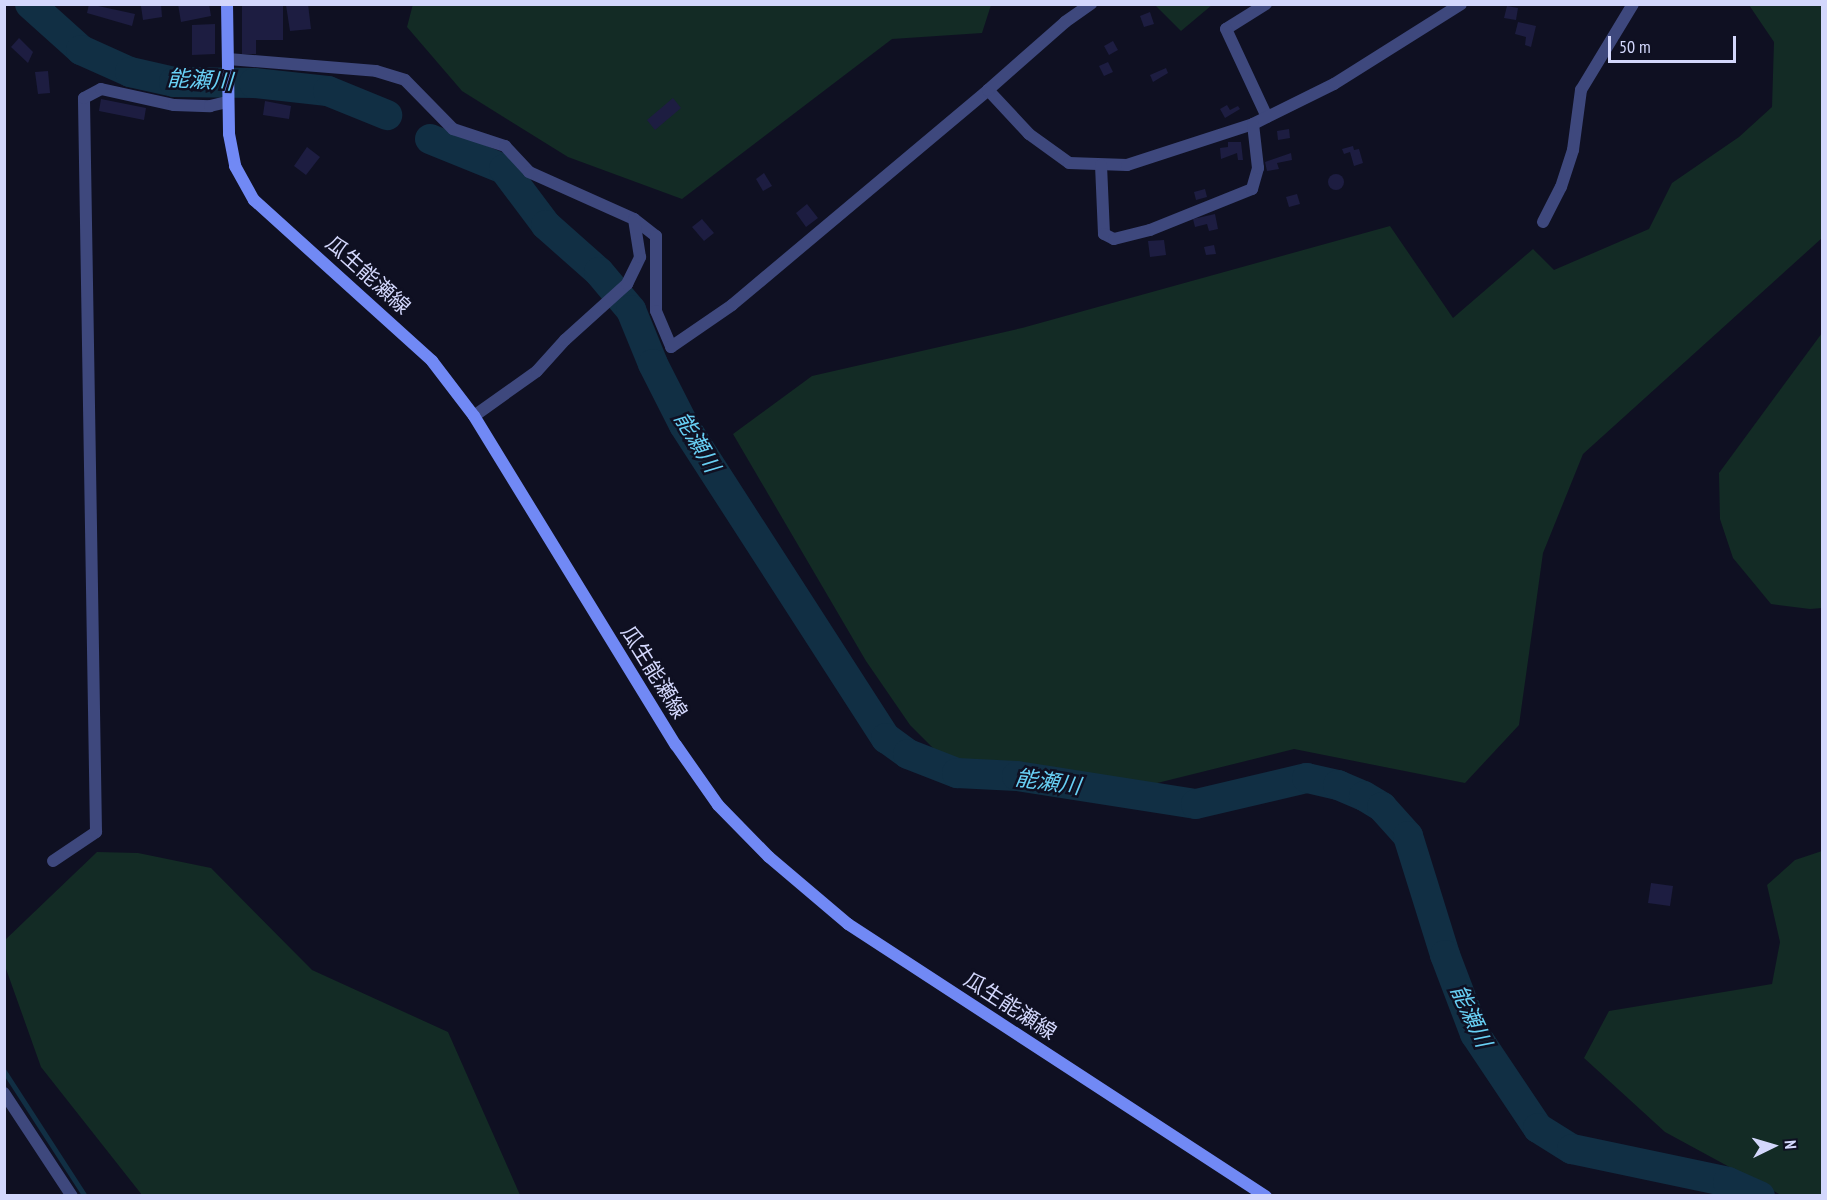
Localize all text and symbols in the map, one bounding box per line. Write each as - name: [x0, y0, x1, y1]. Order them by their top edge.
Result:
- scale bar: [1611, 24, 1738, 62]
- text: 50 m: [1619, 35, 1651, 58]
- water label: 能瀬川: [166, 65, 234, 95]
- street label: 瓜生能瀬線: [321, 231, 415, 319]
- water label: 能瀬川: [669, 407, 725, 477]
- street label: 瓜生能瀬線: [615, 621, 693, 723]
- water label: 能瀬川: [1013, 764, 1083, 800]
- street label: 瓜生能瀬線: [959, 967, 1061, 1045]
- water label: 能瀬川: [1445, 981, 1497, 1051]
- north arrow: [1743, 1116, 1803, 1176]
- text: N: [1781, 1139, 1801, 1150]

